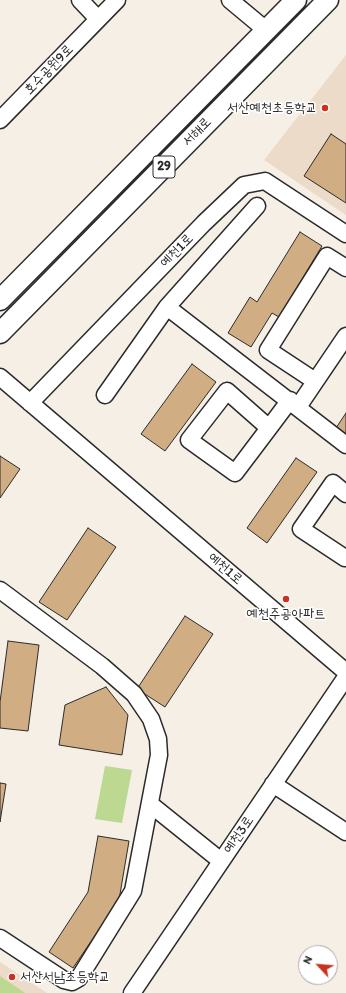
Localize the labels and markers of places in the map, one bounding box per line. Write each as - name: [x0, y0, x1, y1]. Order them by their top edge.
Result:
- place label: 서산예천초등학교: [227, 100, 317, 116]
- marker: 서산예천초등학교: [320, 103, 330, 113]
- marker: 예천주공아파트: [281, 594, 291, 604]
- place label: 예천주공아파트: [247, 606, 325, 622]
- place label: 서산서남초등학교: [20, 969, 110, 985]
- marker: 서산서남초등학교: [7, 972, 17, 982]

